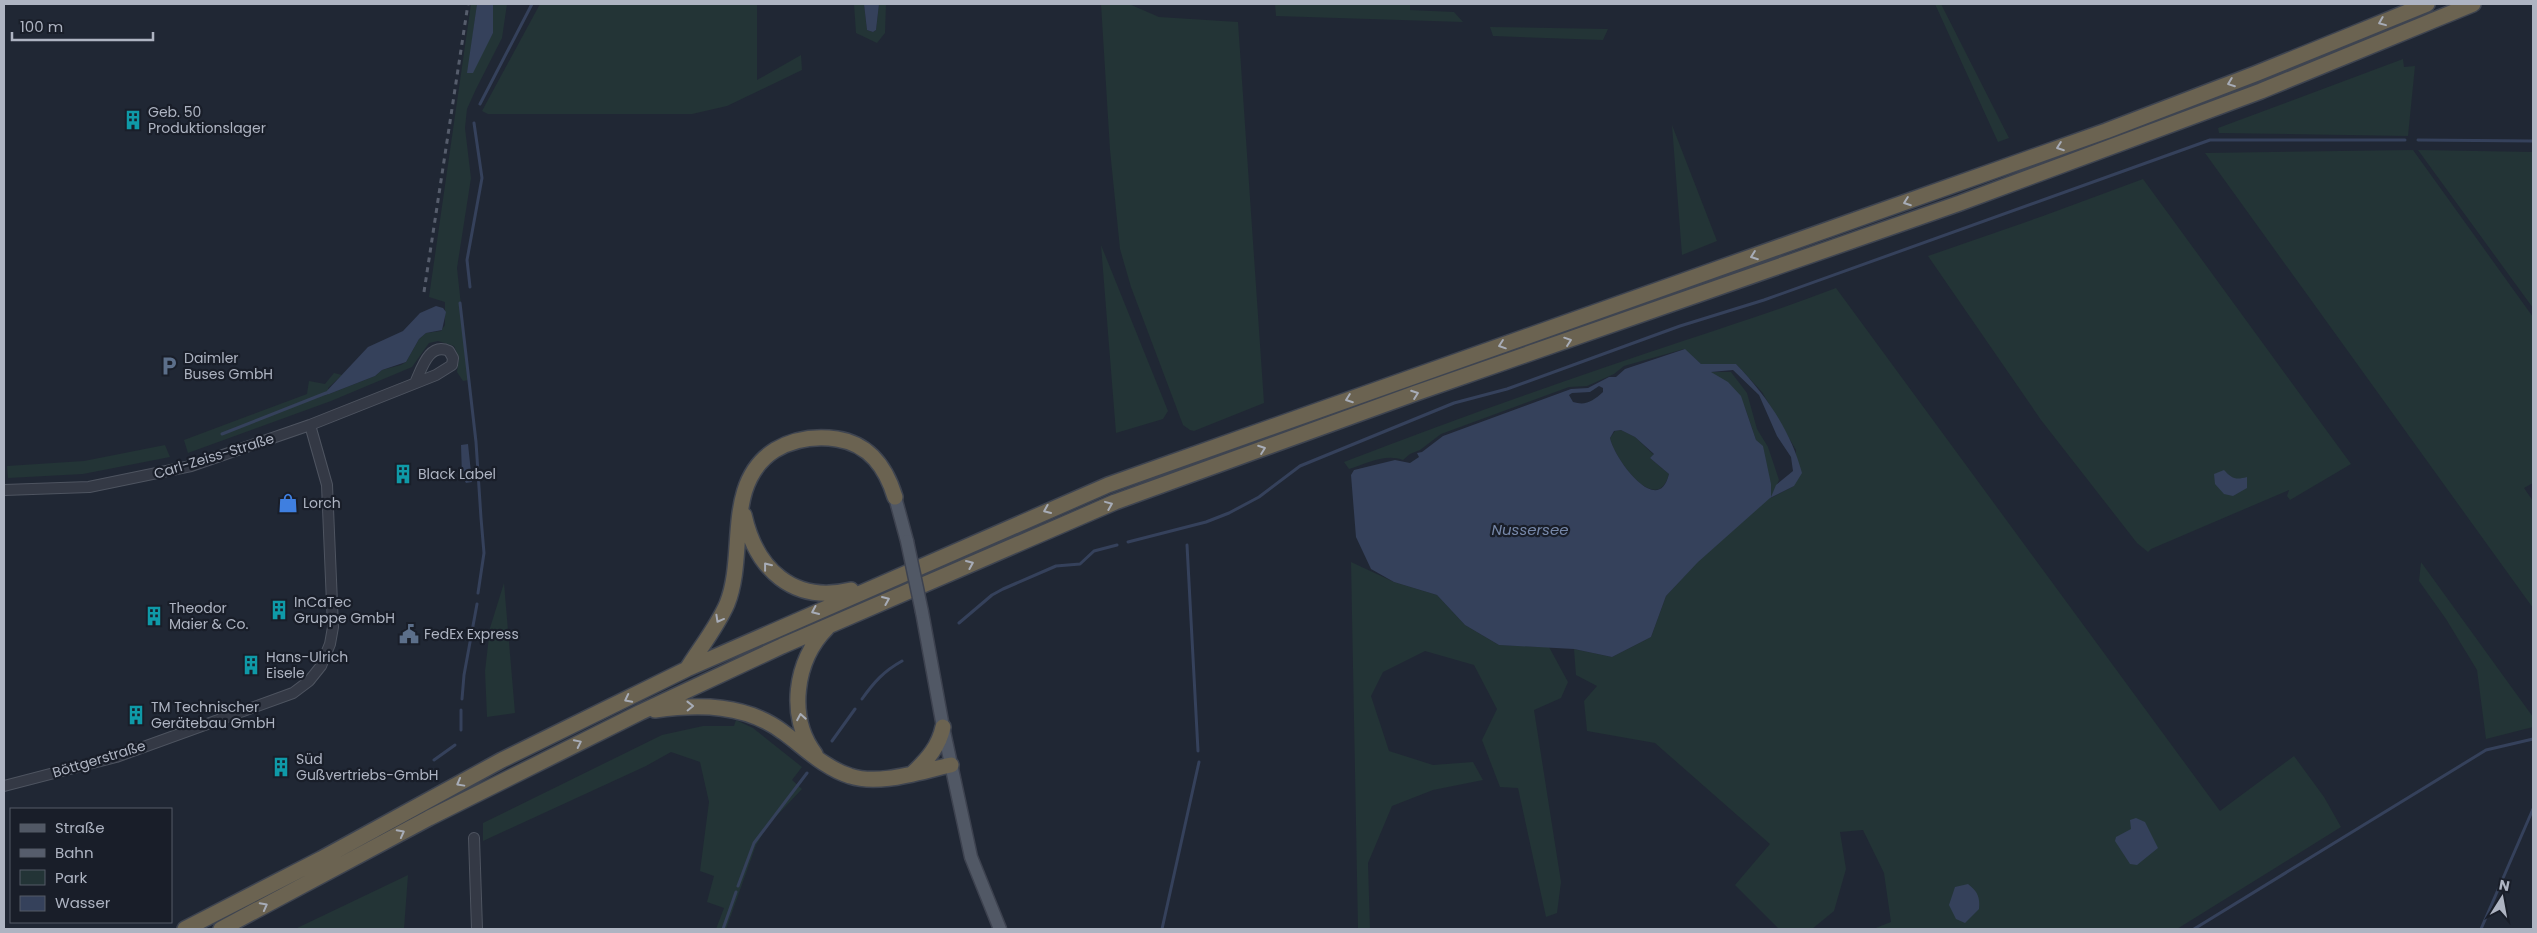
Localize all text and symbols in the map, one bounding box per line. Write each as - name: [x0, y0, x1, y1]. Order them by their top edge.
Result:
- scale bar: [12, 10, 154, 42]
- text: 100 m: [20, 16, 63, 37]
- one-way arrow: [2378, 16, 2387, 26]
- one-way arrow: [2228, 77, 2236, 87]
- place label: Geb. 50 Produktionslager: [148, 102, 266, 138]
- building icon: Geb. 50 Produktionslager: [122, 109, 144, 131]
- one-way arrow: [2056, 141, 2065, 151]
- one-way arrow: [1903, 196, 1912, 206]
- one-way arrow: [1750, 250, 1759, 260]
- one-way arrow: [1564, 337, 1572, 347]
- one-way arrow: [1498, 339, 1506, 349]
- place label: Daimler Buses GmbH: [184, 348, 273, 384]
- parking icon: Daimler Buses GmbH: [158, 355, 180, 377]
- one-way arrow: [1410, 390, 1418, 400]
- one-way arrow: [1346, 393, 1354, 403]
- street label: Carl-Zeiss-Straße: [151, 428, 277, 484]
- one-way arrow: [1257, 445, 1266, 455]
- building icon: Black Label: [392, 463, 414, 485]
- place label: Black Label: [418, 464, 496, 484]
- shop icon: Lorch: [277, 492, 299, 514]
- place label: Lorch: [303, 493, 341, 513]
- one-way arrow: [1104, 500, 1113, 511]
- one-way arrow: [1043, 504, 1052, 515]
- water label: Nussersee: [1491, 519, 1569, 540]
- one-way arrow: [965, 560, 974, 570]
- one-way arrow: [764, 562, 773, 571]
- place label: InCaTec Gruppe GmbH: [294, 592, 395, 628]
- one-way arrow: [881, 596, 890, 607]
- place label: Theodor Maier & Co.: [169, 598, 248, 634]
- building icon: InCaTec Gruppe GmbH: [268, 599, 290, 621]
- building icon: Theodor Maier & Co.: [143, 605, 165, 627]
- one-way arrow: [811, 605, 820, 616]
- one-way arrow: [715, 614, 725, 623]
- public building icon: FedEx Express: [398, 623, 420, 645]
- place label: FedEx Express: [424, 624, 519, 644]
- place label: Hans-Ulrich Eisele: [266, 647, 348, 683]
- building icon: Hans-Ulrich Eisele: [240, 654, 262, 676]
- one-way arrow: [624, 693, 633, 703]
- place label: TM Technischer Gerätebau GmbH: [151, 697, 275, 733]
- one-way arrow: [686, 701, 694, 711]
- building icon: TM Technischer Gerätebau GmbH: [125, 704, 147, 726]
- one-way arrow: [796, 713, 806, 722]
- street label: Böttgerstraße: [50, 735, 148, 783]
- one-way arrow: [573, 739, 582, 749]
- place label: Süd Gußvertriebs-GmbH: [296, 749, 439, 785]
- building icon: Süd Gußvertriebs-GmbH: [270, 756, 292, 778]
- one-way arrow: [456, 777, 465, 787]
- legend: [10, 808, 172, 923]
- text: Straße: [55, 817, 105, 838]
- one-way arrow: [396, 829, 405, 839]
- text: Bahn: [55, 842, 94, 863]
- text: Park: [55, 867, 87, 888]
- north arrow: [2477, 873, 2527, 923]
- text: N: [2497, 874, 2512, 896]
- text: Wasser: [55, 892, 111, 913]
- one-way arrow: [259, 902, 268, 912]

